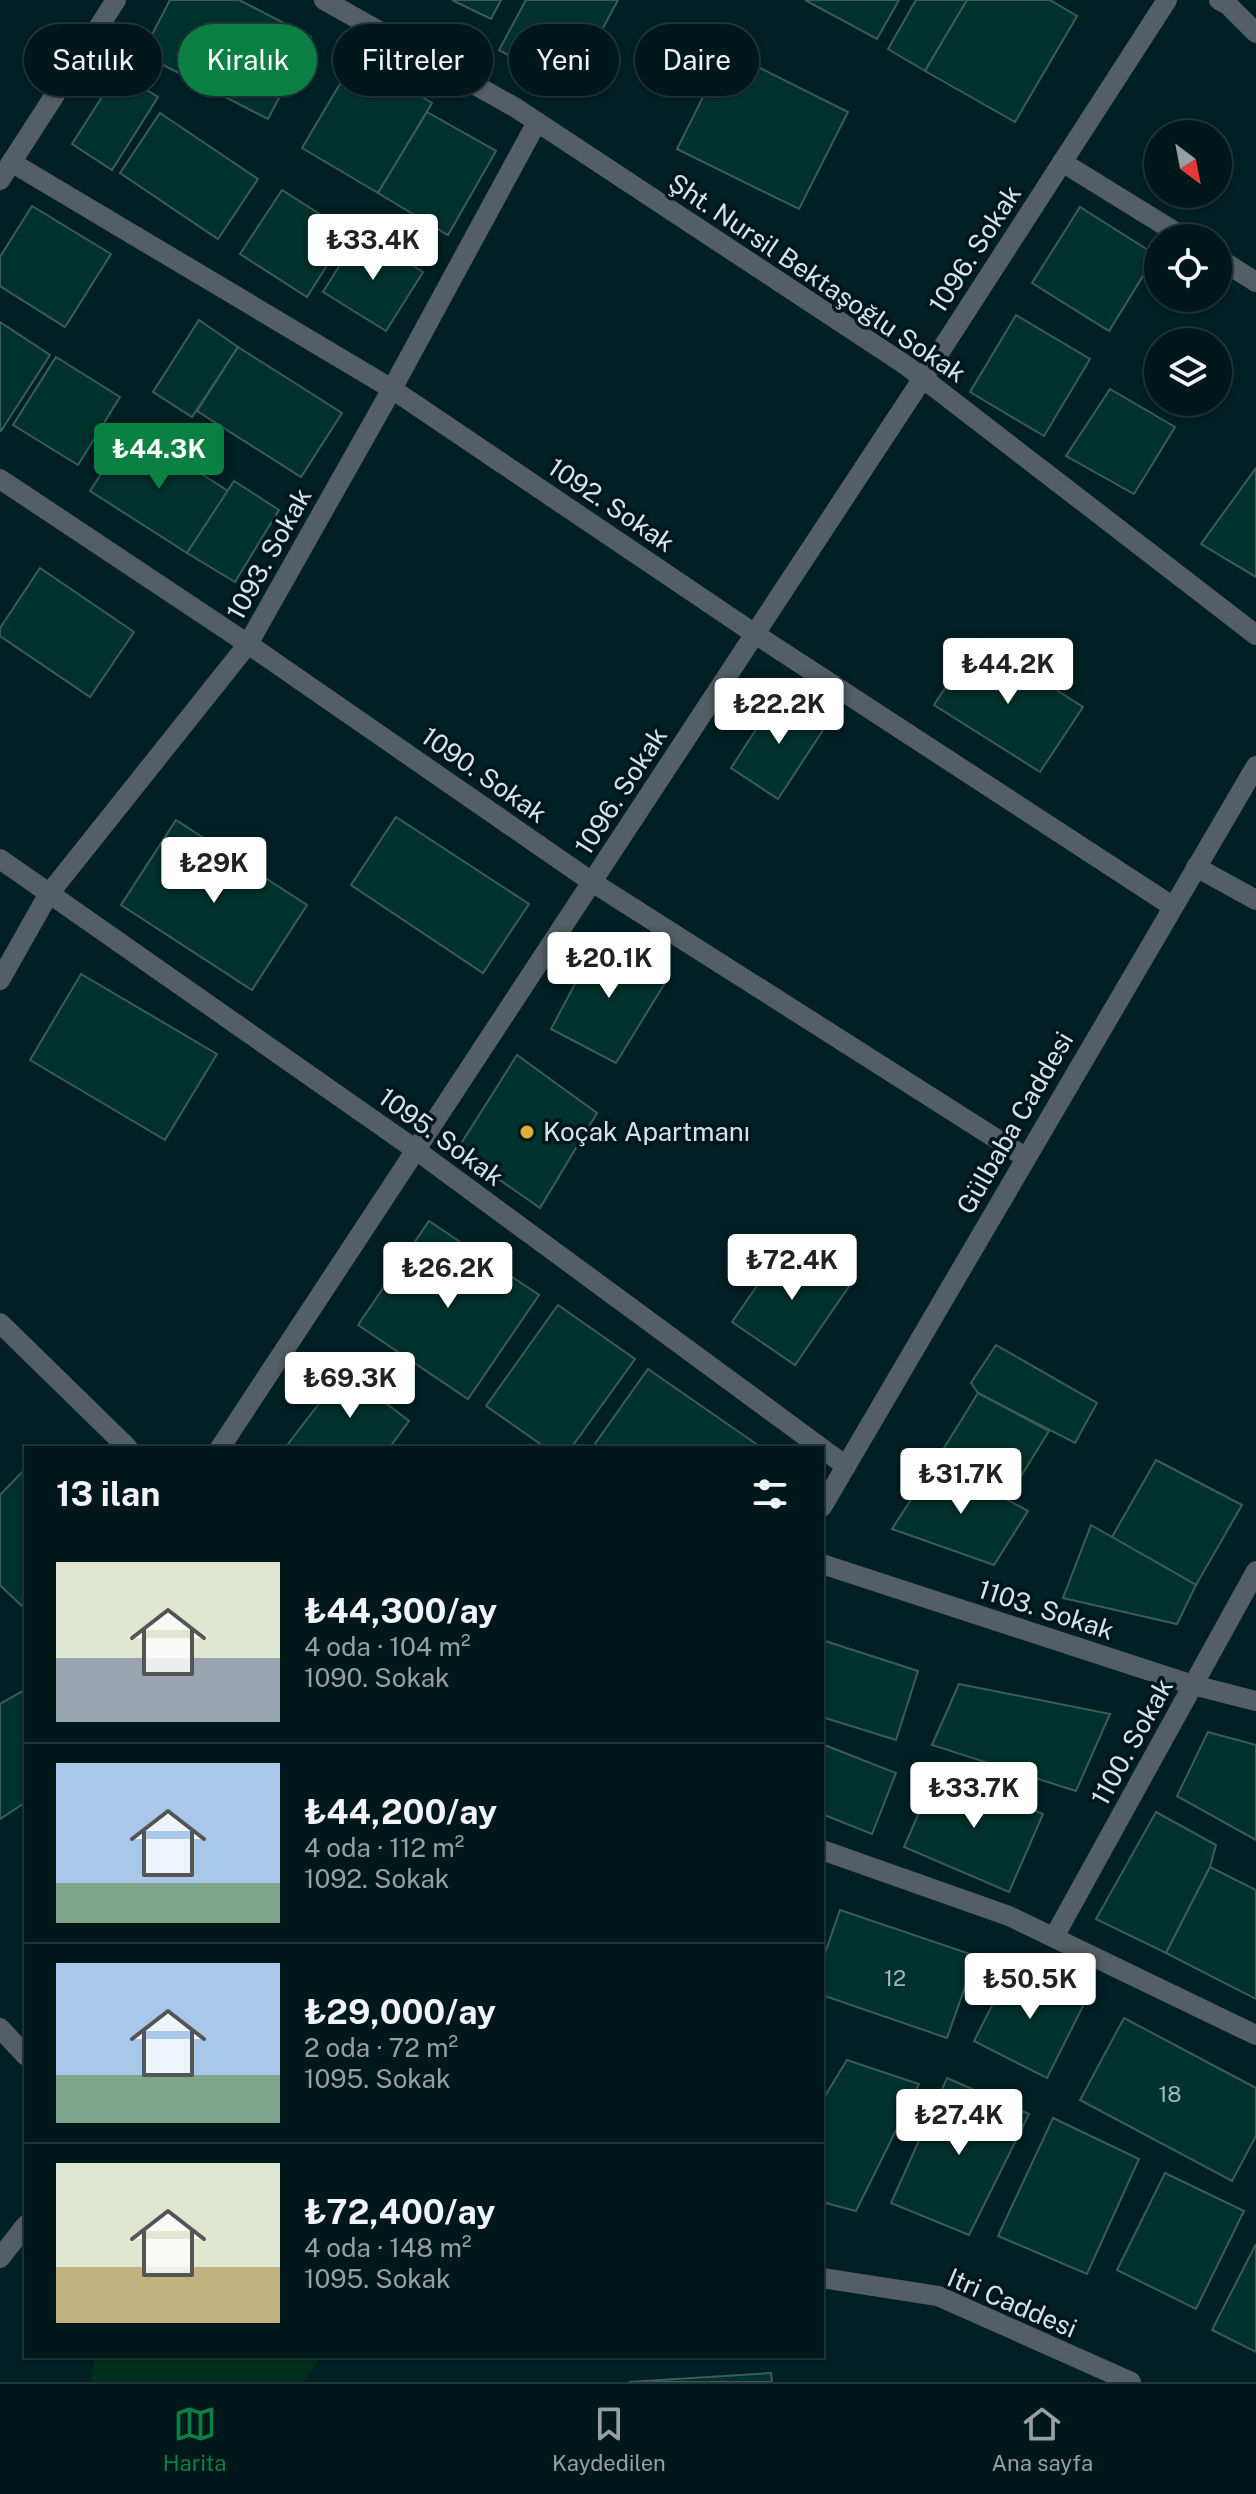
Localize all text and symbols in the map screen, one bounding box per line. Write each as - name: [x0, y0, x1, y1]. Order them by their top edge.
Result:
- chip: Satılık: [24, 24, 162, 96]
- chip: Kiralık: [178, 24, 317, 96]
- chip: Filtreler: [333, 24, 493, 96]
- chip: Yeni: [509, 24, 619, 96]
- chip: Daire: [635, 24, 759, 96]
- north arrow: [1144, 120, 1232, 208]
- map controls: [1144, 120, 1232, 416]
- street label: Şht. Nursil Bektaşoğlu Sokak: [663, 166, 972, 389]
- street label: 1096. Sokak: [922, 179, 1027, 318]
- pin: ₺33.4K: [308, 214, 438, 282]
- text: ₺33.4K: [326, 224, 420, 255]
- button: locate: [1144, 224, 1232, 312]
- button: layers: [1144, 328, 1232, 416]
- pin: ₺44.3K: [94, 423, 224, 491]
- text: ₺44.3K: [112, 433, 206, 464]
- street label: 1092. Sokak: [542, 451, 680, 558]
- street label: 1093. Sokak: [220, 482, 318, 625]
- pin: ₺44.2K: [943, 638, 1073, 706]
- text: ₺44.2K: [961, 648, 1055, 679]
- pin: ₺22.2K: [714, 678, 844, 746]
- text: ₺22.2K: [733, 688, 825, 719]
- street label: 1090. Sokak: [416, 720, 553, 829]
- street label: 1096. Sokak: [568, 721, 673, 860]
- pin: ₺29K: [167, 837, 261, 905]
- text: ₺29K: [179, 847, 249, 878]
- pin: ₺20.1K: [544, 932, 674, 1000]
- text: ₺20.1K: [565, 942, 653, 973]
- street label: Gülbaba Caddesi: [950, 1026, 1079, 1219]
- street label: 1095. Sokak: [373, 1081, 510, 1192]
- place label: Koçak Apartmanı: [543, 1116, 750, 1147]
- marker: Koçak Apartmanı: [518, 1123, 536, 1141]
- pin: ₺72.4K: [727, 1234, 857, 1302]
- pin: ₺26.2K: [383, 1242, 513, 1310]
- text: ₺72.4K: [746, 1244, 838, 1275]
- text: ₺26.2K: [401, 1252, 495, 1283]
- pin: ₺69.3K: [285, 1352, 415, 1420]
- text: ₺69.3K: [303, 1362, 397, 1393]
- pin: ₺31.7K: [896, 1448, 1026, 1516]
- text: ₺31.7K: [918, 1458, 1004, 1489]
- icon: filters: [748, 1472, 792, 1516]
- text: 13 ilan: [56, 1474, 160, 1514]
- street label: 1103. Sokak: [974, 1573, 1118, 1646]
- text: ₺44,300/ay: [304, 1591, 497, 1631]
- icon: home: [120, 1594, 216, 1690]
- text: 4 oda · 104 m²: [304, 1631, 470, 1662]
- text: 1090. Sokak: [304, 1662, 450, 1693]
- street label: 1100. Sokak: [1084, 1673, 1179, 1811]
- pin: ₺33.7K: [909, 1762, 1039, 1830]
- text: ₺33.7K: [928, 1772, 1020, 1803]
- text: ₺44,200/ay: [304, 1792, 497, 1832]
- icon: home: [120, 1795, 216, 1891]
- text: 4 oda · 112 m²: [304, 1832, 464, 1863]
- text: 1092. Sokak: [304, 1863, 449, 1894]
- pin: ₺50.5K: [965, 1953, 1095, 2021]
- text: ₺50.5K: [983, 1963, 1077, 1994]
- house number: 12: [884, 1965, 906, 1991]
- text: ₺29,000/ay: [304, 1992, 496, 2032]
- icon: home: [120, 1995, 216, 2091]
- text: 2 oda · 72 m²: [304, 2032, 458, 2063]
- text: 1095. Sokak: [304, 2063, 451, 2094]
- house number: 18: [1158, 2081, 1182, 2107]
- pin: ₺27.4K: [894, 2089, 1024, 2157]
- text: ₺27.4K: [914, 2099, 1004, 2130]
- text: ₺72,400/ay: [304, 2192, 495, 2232]
- icon: home: [120, 2195, 216, 2291]
- text: 4 oda · 148 m²: [304, 2232, 471, 2263]
- street label: Itri Caddesi: [943, 2261, 1081, 2344]
- text: 1095. Sokak: [304, 2263, 451, 2294]
- tab: Harita: [163, 2402, 226, 2476]
- tab: Kaydedilen: [552, 2402, 666, 2476]
- tab: Ana sayfa: [991, 2402, 1093, 2476]

